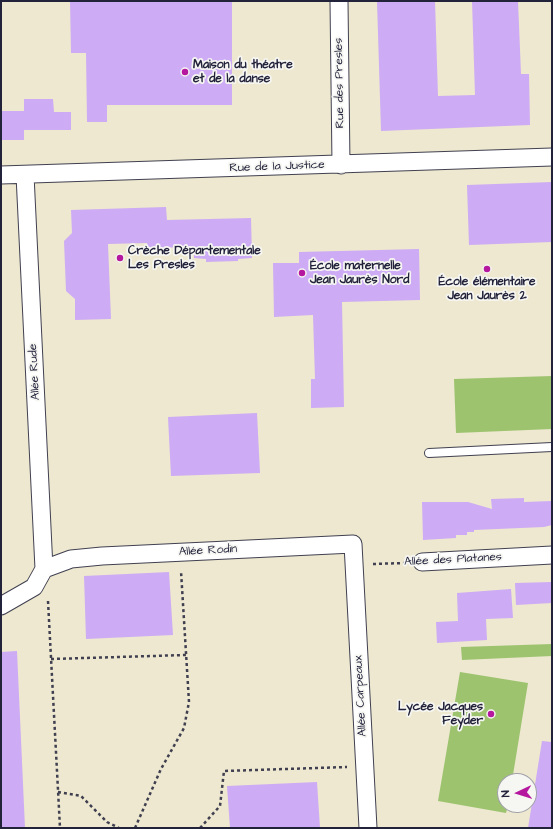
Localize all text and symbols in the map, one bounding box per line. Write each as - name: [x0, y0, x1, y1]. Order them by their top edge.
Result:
- street label: Rue des Presles: [332, 38, 348, 128]
- place label: Maison du théatre et de la danse: [193, 58, 293, 86]
- marker: Maison du théatre et de la danse: [180, 67, 190, 77]
- street label: Rue de la Justice: [229, 158, 325, 176]
- place label: Crèche Départementale Les Presles: [128, 244, 261, 272]
- marker: Crèche Départementale Les Presles: [115, 253, 125, 263]
- place label: École maternelle Jean Jaurès Nord: [310, 259, 409, 287]
- marker: École élémentaire Jean Jaurès 2: [482, 264, 492, 274]
- marker: École maternelle Jean Jaurès Nord: [297, 268, 307, 278]
- place label: École élémentaire Jean Jaurès 2: [438, 275, 536, 303]
- street label: Allée Rude: [26, 343, 44, 401]
- street label: Allée Rodin: [178, 542, 238, 560]
- street label: Allée des Platanes: [404, 550, 502, 570]
- street label: Allée Carpeaux: [352, 655, 370, 737]
- place label: Lycée Jacques Feyder: [398, 700, 483, 728]
- marker: Lycée Jacques Feyder: [486, 709, 496, 719]
- north arrow: [497, 773, 537, 813]
- text: N: [498, 790, 513, 798]

